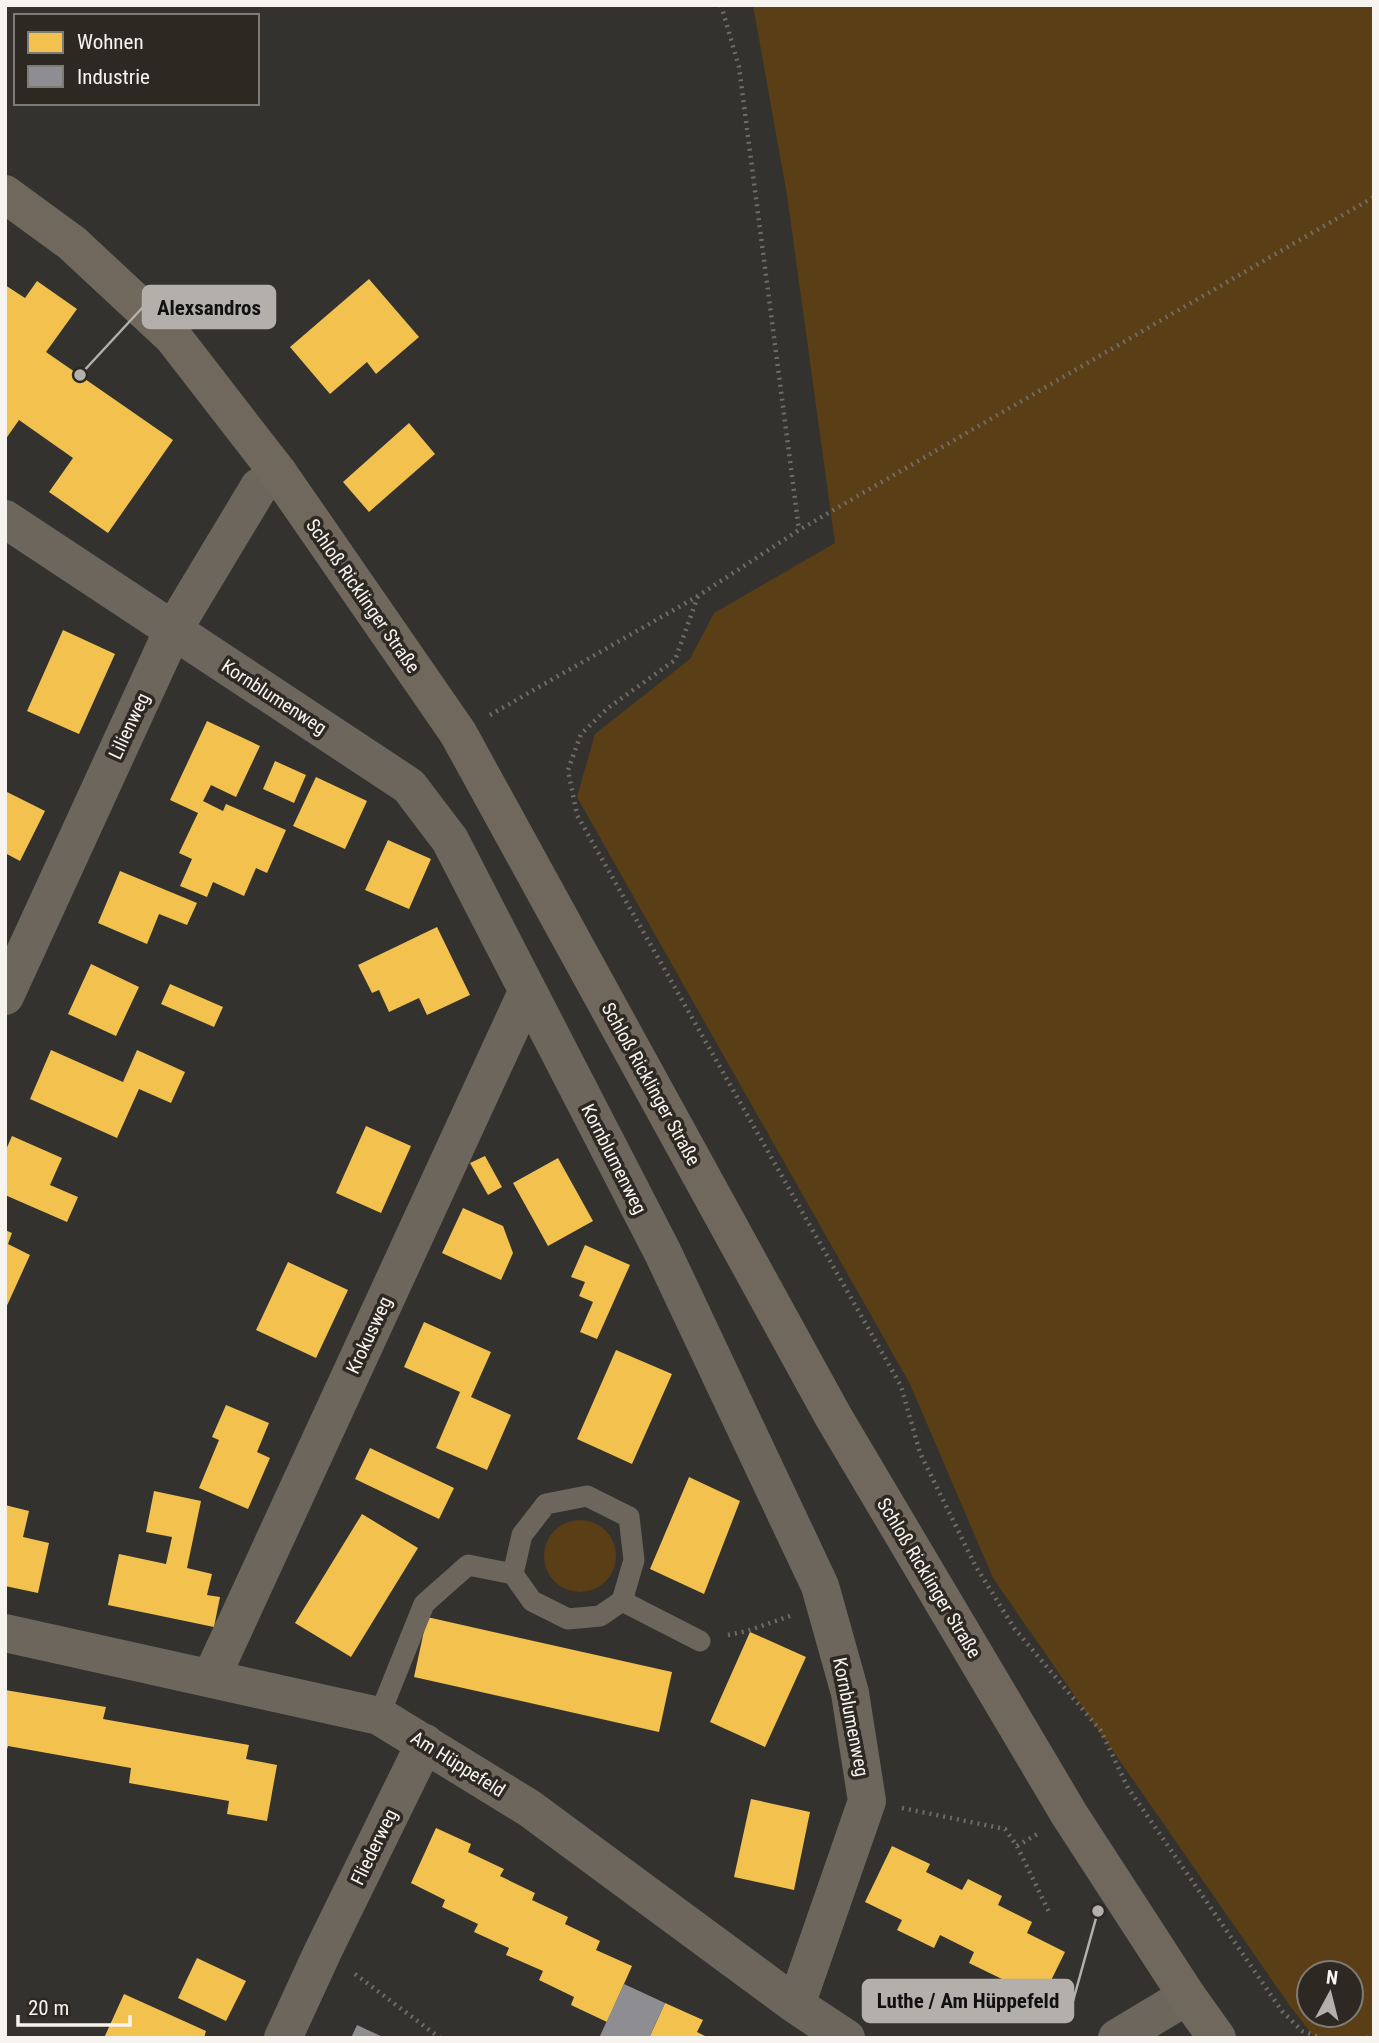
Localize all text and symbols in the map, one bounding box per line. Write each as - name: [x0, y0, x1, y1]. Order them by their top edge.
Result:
- legend: [14, 14, 259, 105]
- text: Wohnen: [77, 30, 144, 54]
- text: Industrie: [77, 65, 150, 89]
- callout: Alexsandros: [143, 286, 275, 328]
- text: Alexsandros: [157, 296, 261, 320]
- street label: Schloß Ricklinger Straße: [301, 514, 425, 678]
- street label: Kornblumenweg: [217, 655, 331, 739]
- street label: Lilienweg: [104, 689, 154, 763]
- street label: Schloß Ricklinger Straße: [597, 998, 705, 1170]
- street label: Kornblumenweg: [576, 1100, 652, 1218]
- street label: Krokusweg: [341, 1293, 397, 1377]
- street label: Schloß Ricklinger Straße: [872, 1494, 986, 1662]
- street label: Kornblumenweg: [828, 1656, 874, 1778]
- street label: Am Hüppefeld: [407, 1726, 509, 1802]
- street label: Fliederweg: [346, 1805, 402, 1889]
- north arrow: [1295, 1959, 1365, 2029]
- text: N: [1325, 1965, 1339, 1990]
- callout: Luthe / Am Hüppefeld: [863, 1980, 1073, 2022]
- scale bar: [18, 1983, 130, 2027]
- text: Luthe / Am Hüppefeld: [877, 1989, 1059, 2013]
- text: 20 m: [28, 1996, 69, 2020]

